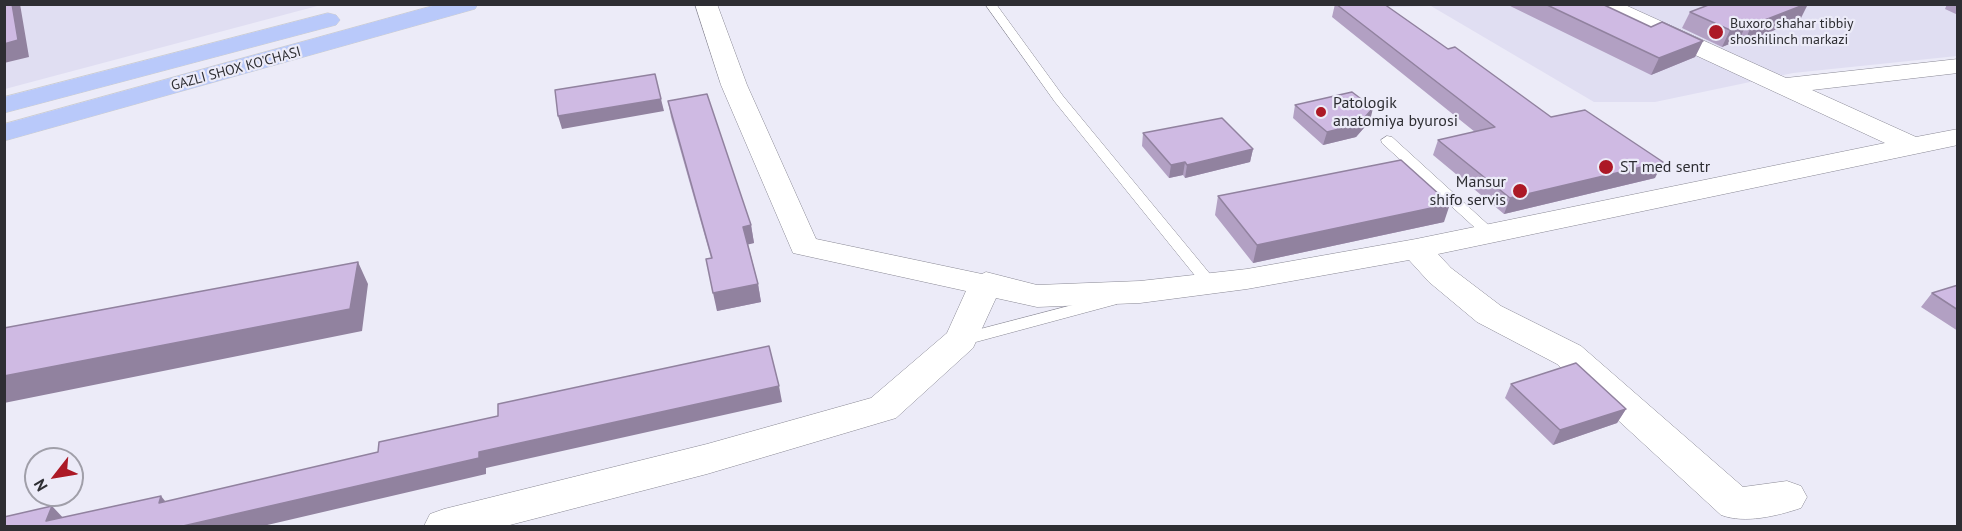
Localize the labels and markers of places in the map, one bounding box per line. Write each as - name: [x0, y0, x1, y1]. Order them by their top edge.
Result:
- place label: Buxoro shahar tibbiy shoshilinch markazi: [1730, 16, 1854, 48]
- marker: Buxoro shahar tibbiy shoshilinch markazi: [1707, 23, 1725, 41]
- place label: Patologik anatomiya byurosi: [1333, 93, 1458, 131]
- marker: Patologik anatomiya byurosi: [1314, 105, 1328, 119]
- place label: ST med sentr: [1620, 157, 1710, 177]
- marker: ST med sentr: [1597, 158, 1615, 176]
- place label: Mansur shifo servis: [1429, 172, 1506, 210]
- marker: Mansur shifo servis: [1511, 182, 1529, 200]

